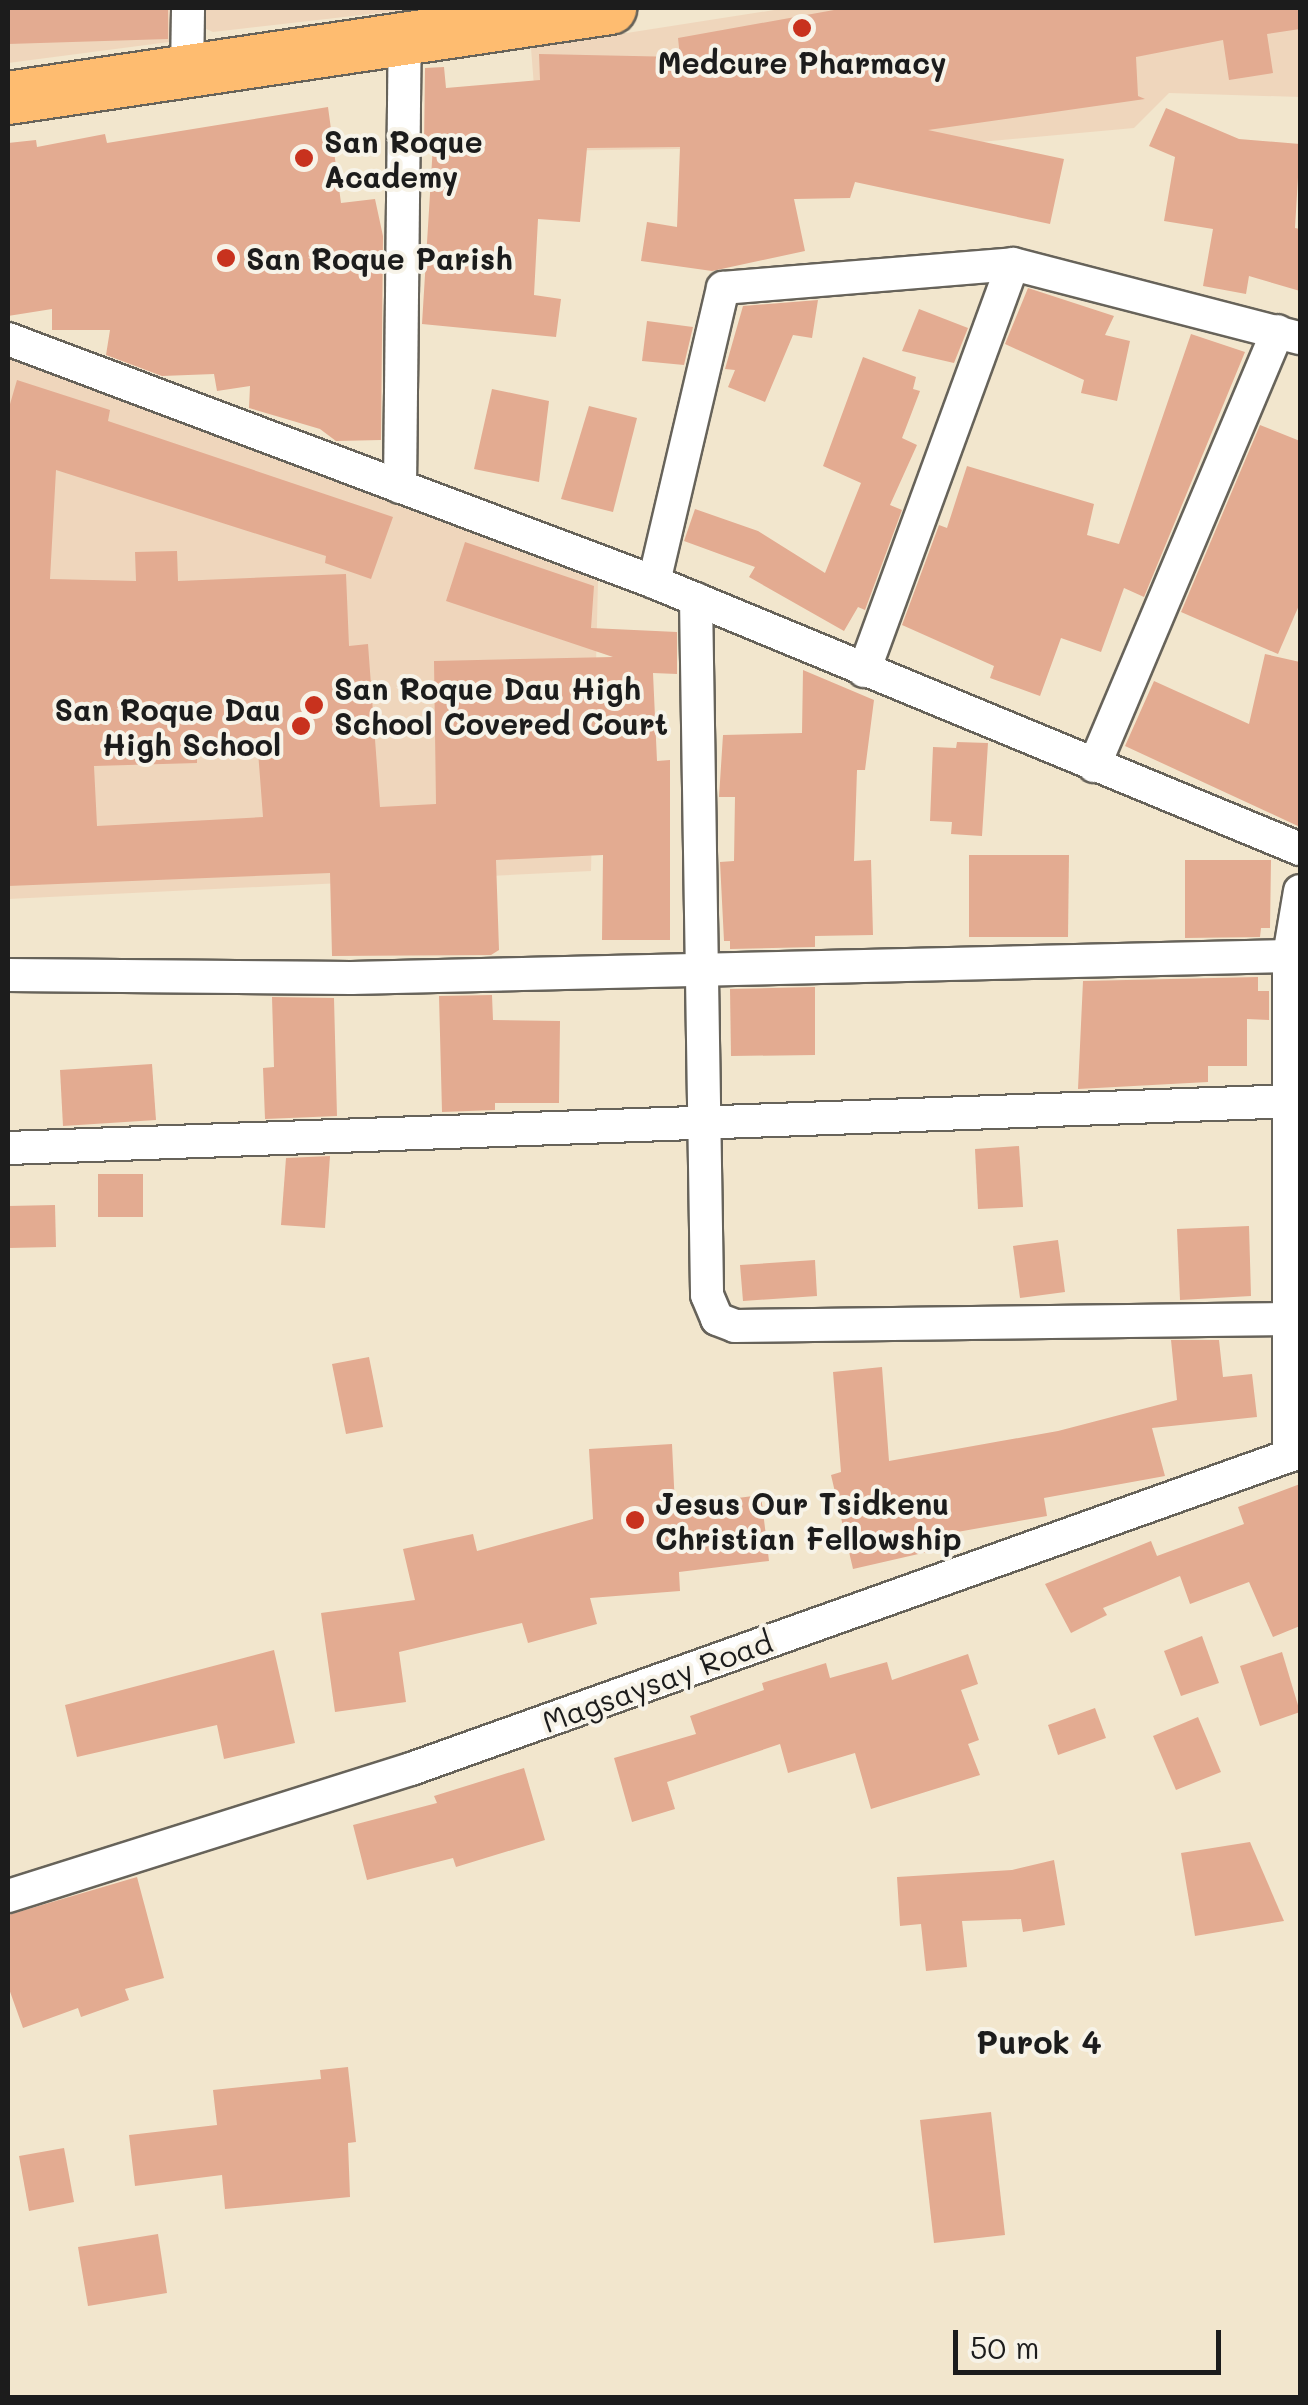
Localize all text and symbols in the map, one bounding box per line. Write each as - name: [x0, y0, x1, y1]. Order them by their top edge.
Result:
- marker: Medcure Pharmacy: [791, 17, 813, 39]
- place label: Medcure Pharmacy: [658, 44, 946, 80]
- place label: San Roque Academy: [324, 123, 483, 194]
- marker: San Roque Academy: [293, 147, 315, 169]
- place label: San Roque Parish: [246, 240, 513, 276]
- marker: San Roque Parish: [215, 247, 237, 269]
- place label: San Roque Dau High School Covered Court: [334, 670, 668, 740]
- place label: San Roque Dau High School: [54, 691, 281, 762]
- marker: San Roque Dau High School Covered Court: [303, 694, 325, 716]
- marker: San Roque Dau High School: [290, 715, 312, 737]
- place label: Jesus Our Tsidkenu Christian Fellowship: [655, 1485, 962, 1556]
- marker: Jesus Our Tsidkenu Christian Fellowship: [624, 1509, 646, 1531]
- street label: Magsaysay Road: [537, 1623, 777, 1739]
- district label: Purok 4: [976, 2022, 1102, 2060]
- scale bar: [958, 2310, 1226, 2372]
- text: 50 m: [970, 2327, 1040, 2367]

